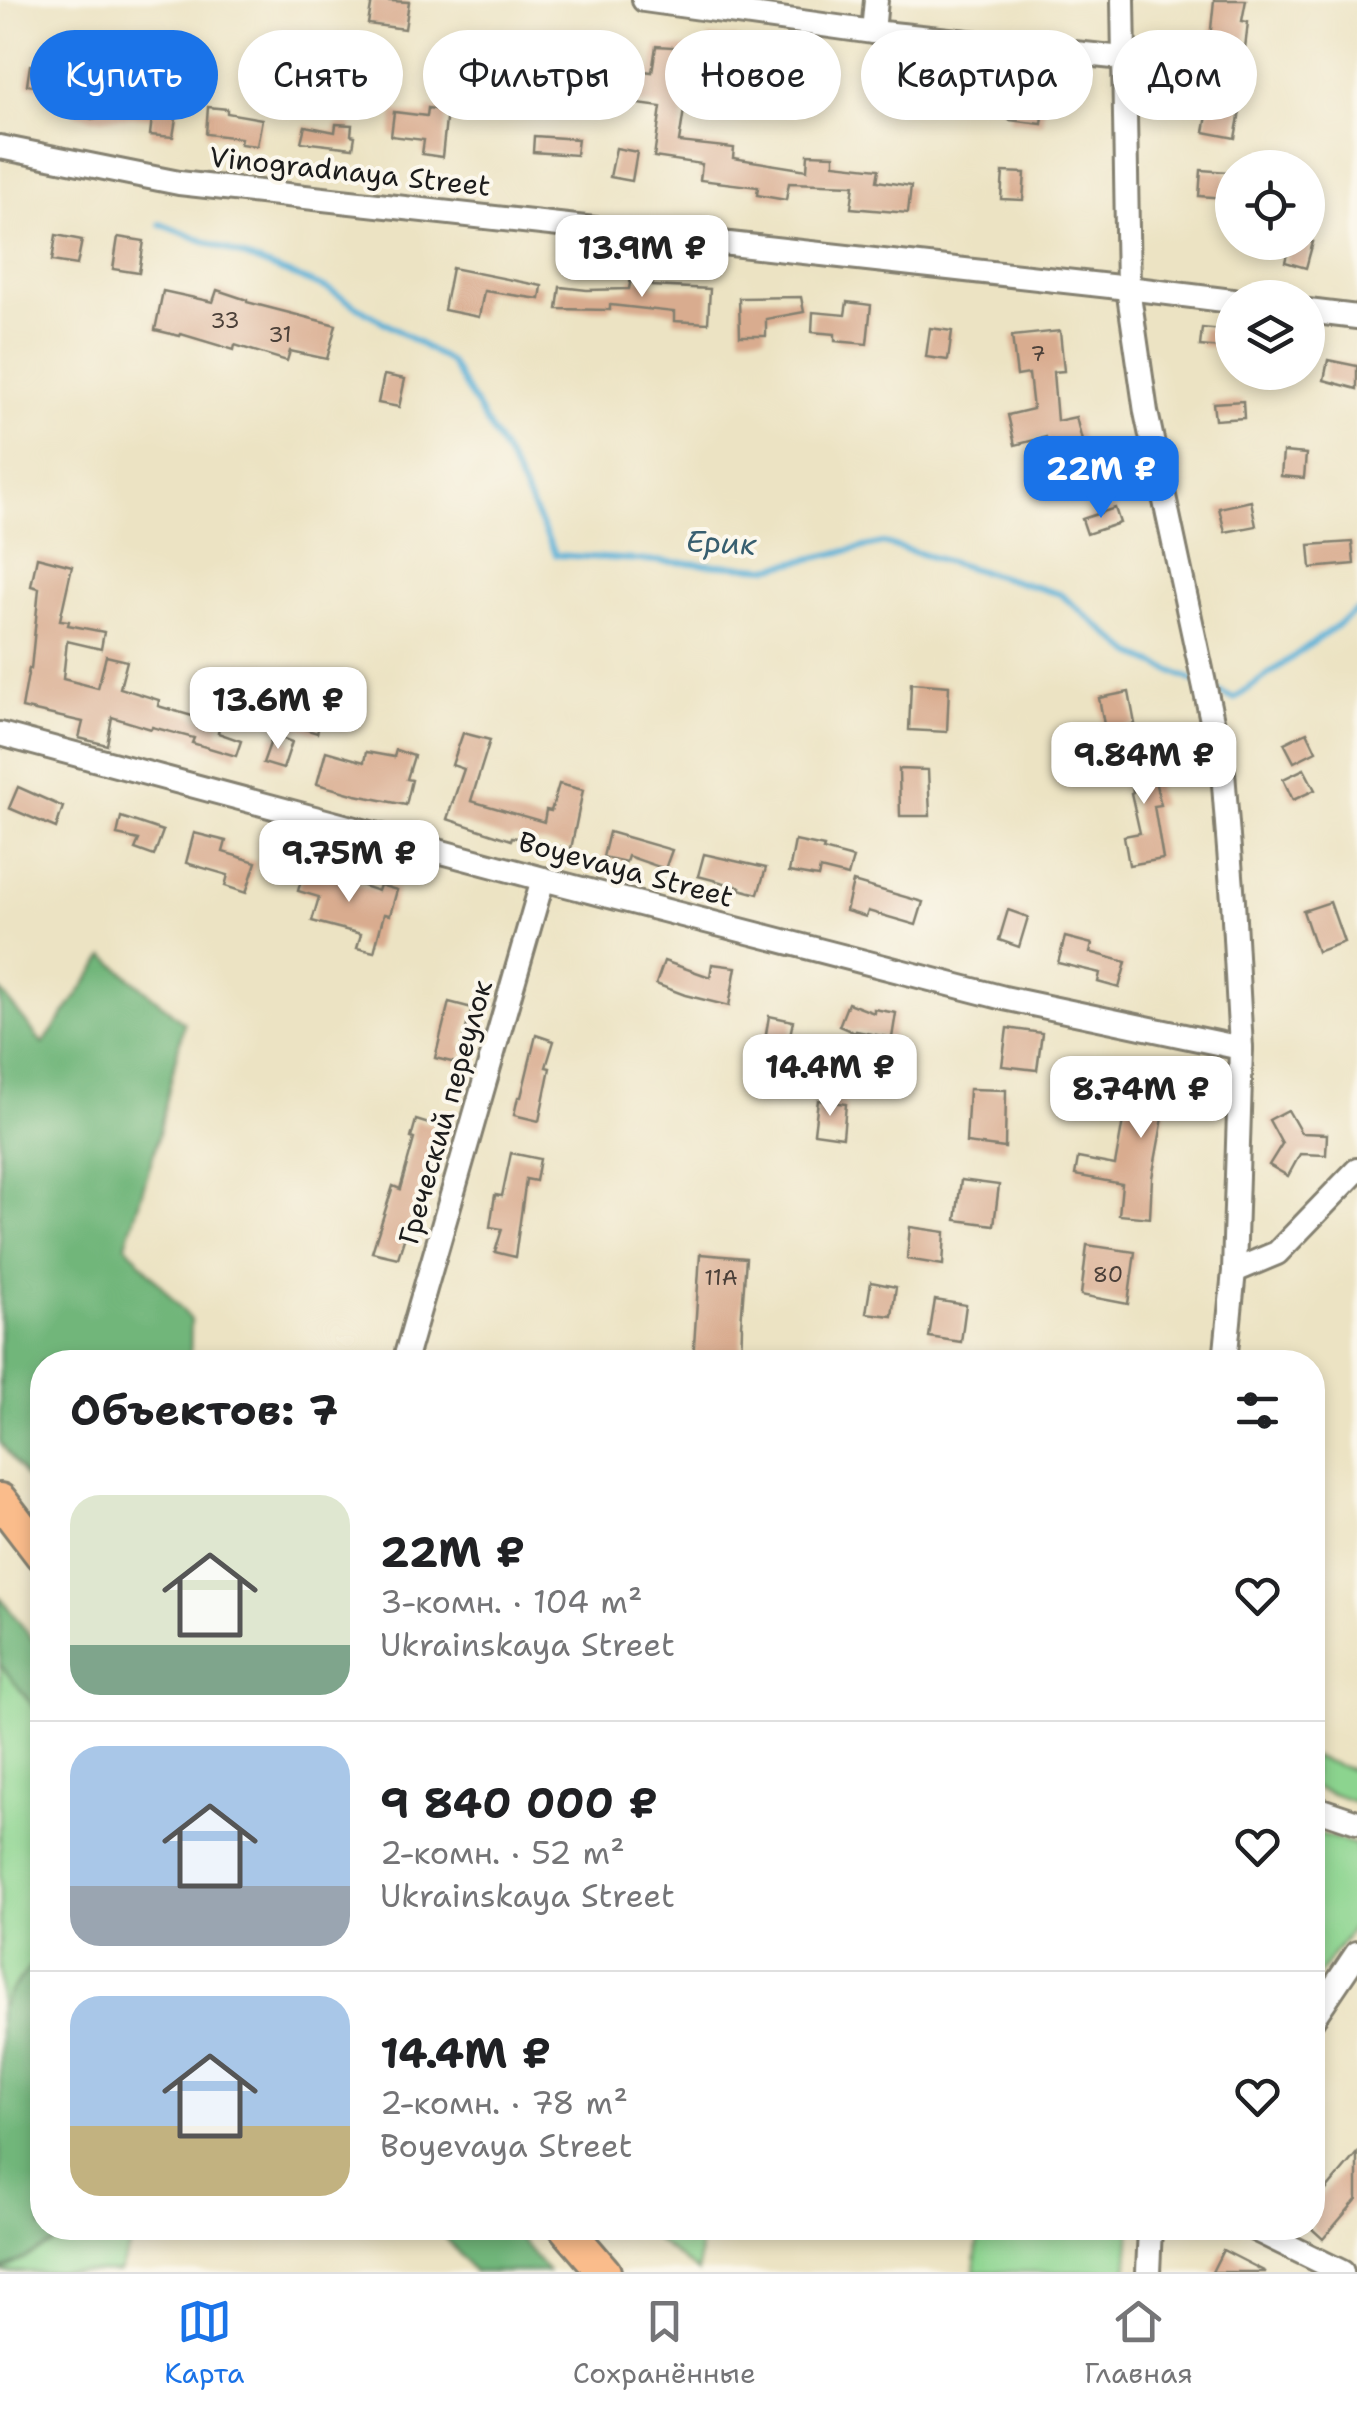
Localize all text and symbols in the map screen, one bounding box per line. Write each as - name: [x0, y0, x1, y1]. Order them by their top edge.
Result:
- chip: Купить: [30, 30, 218, 120]
- chip: Снять: [238, 30, 403, 120]
- chip: Фильтры: [423, 30, 645, 120]
- chip: Новое: [665, 30, 841, 120]
- chip: Квартира: [861, 30, 1093, 120]
- chip: Дом: [1113, 30, 1257, 120]
- street label: Vinogradnaya Street: [207, 137, 493, 205]
- map controls: [1215, 150, 1325, 390]
- button: locate: [1215, 150, 1325, 260]
- pin: 13.9M ₽: [550, 215, 734, 300]
- text: 13.9M ₽: [577, 226, 707, 269]
- button: layers: [1215, 280, 1325, 390]
- house number: 33: [210, 306, 240, 335]
- house number: 31: [268, 320, 292, 349]
- house number: 7: [1030, 339, 1046, 368]
- pin: 22M ₽: [1031, 436, 1171, 521]
- text: 22M ₽: [1046, 447, 1156, 490]
- water label: Ерик: [685, 520, 758, 565]
- pin: 13.6M ₽: [186, 667, 370, 752]
- text: 13.6M ₽: [212, 678, 344, 721]
- pin: 9.84M ₽: [1052, 722, 1236, 807]
- text: 9.84M ₽: [1073, 733, 1215, 776]
- pin: 9.75M ₽: [257, 820, 441, 905]
- street label: Boyevaya Street: [514, 822, 738, 916]
- text: 9.75M ₽: [281, 831, 417, 874]
- street label: Греческий переулок: [389, 975, 501, 1249]
- pin: 14.4M ₽: [738, 1034, 922, 1119]
- text: 14.4M ₽: [765, 1045, 895, 1088]
- pin: 8.74M ₽: [1049, 1056, 1233, 1141]
- text: 8.74M ₽: [1072, 1067, 1210, 1110]
- house number: 80: [1093, 1260, 1123, 1289]
- house number: 11А: [704, 1263, 738, 1292]
- text: Объектов: 7: [70, 1382, 338, 1438]
- icon: filters: [1230, 1383, 1285, 1438]
- text: 22M ₽: [380, 1524, 525, 1580]
- icon: home: [150, 1535, 270, 1655]
- icon: heart: [1230, 1568, 1285, 1623]
- text: 3-комн. · 104 m²: [380, 1580, 642, 1623]
- text: Ukrainskaya Street: [380, 1623, 675, 1666]
- text: 9 840 000 ₽: [380, 1775, 658, 1831]
- icon: home: [150, 1786, 270, 1906]
- icon: heart: [1230, 1819, 1285, 1874]
- text: 2-комн. · 52 m²: [380, 1831, 625, 1874]
- text: Ukrainskaya Street: [380, 1874, 675, 1917]
- text: 14.4M ₽: [380, 2025, 551, 2081]
- icon: home: [150, 2036, 270, 2156]
- icon: heart: [1230, 2069, 1285, 2124]
- text: 2-комн. · 78 m²: [380, 2081, 628, 2124]
- text: Boyevaya Street: [380, 2124, 633, 2167]
- tab: Карта: [164, 2294, 244, 2392]
- tab: Сохранённые: [573, 2294, 756, 2392]
- tab: Главная: [1084, 2294, 1193, 2392]

